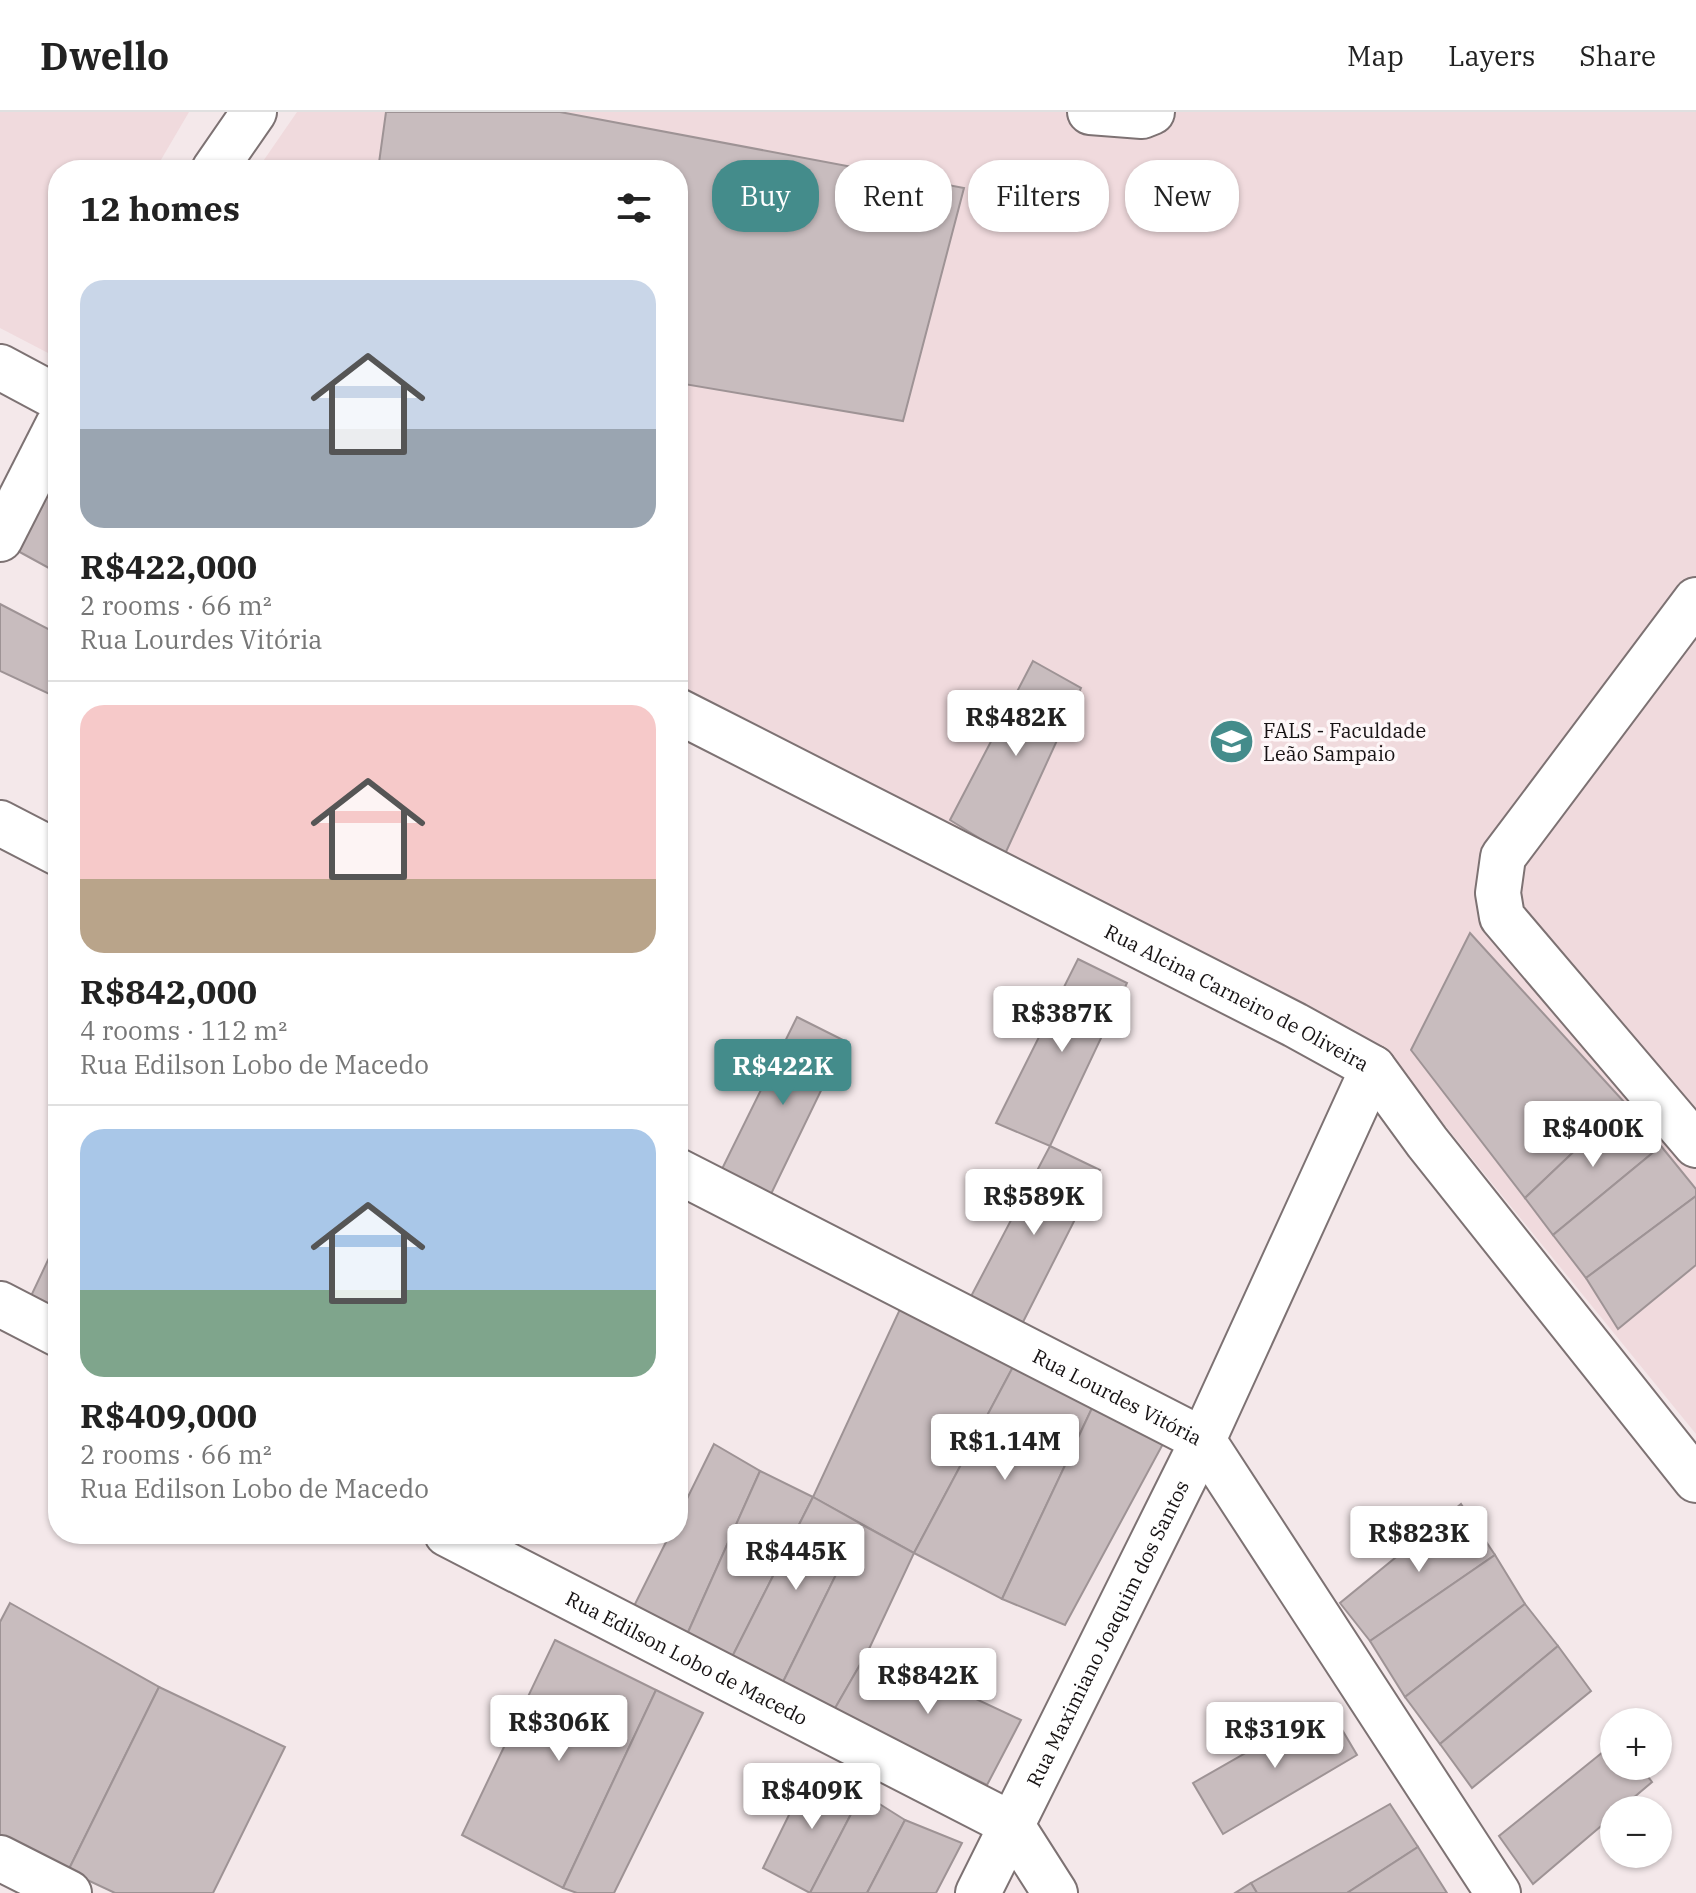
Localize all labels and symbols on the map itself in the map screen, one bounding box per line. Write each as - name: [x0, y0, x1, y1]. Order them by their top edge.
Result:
- pin: R$482K: [951, 690, 1081, 758]
- school or university icon: FALS - Faculdade Leão Sampaio: [1208, 717, 1256, 765]
- place label: FALS - Faculdade Leão Sampaio: [1263, 717, 1426, 767]
- street label: Rua Alcina Carneiro de Oliveira: [1100, 917, 1374, 1077]
- pin: R$387K: [997, 986, 1127, 1054]
- pin: R$422K: [718, 1039, 848, 1107]
- pin: R$400K: [1528, 1101, 1658, 1169]
- pin: R$589K: [969, 1169, 1099, 1237]
- street label: Rua Lourdes Vitória: [1028, 1342, 1207, 1451]
- pin: R$1.14M: [931, 1414, 1079, 1482]
- street label: Rua Maximiano Joaquim dos Santos: [1019, 1475, 1195, 1791]
- pin: R$823K: [1354, 1506, 1484, 1574]
- pin: R$445K: [731, 1524, 861, 1592]
- street label: Rua Edilson Lobo de Macedo: [562, 1584, 813, 1731]
- pin: R$842K: [863, 1648, 993, 1716]
- pin: R$306K: [494, 1695, 624, 1763]
- pin: R$319K: [1210, 1702, 1340, 1770]
- pin: R$409K: [747, 1763, 877, 1831]

